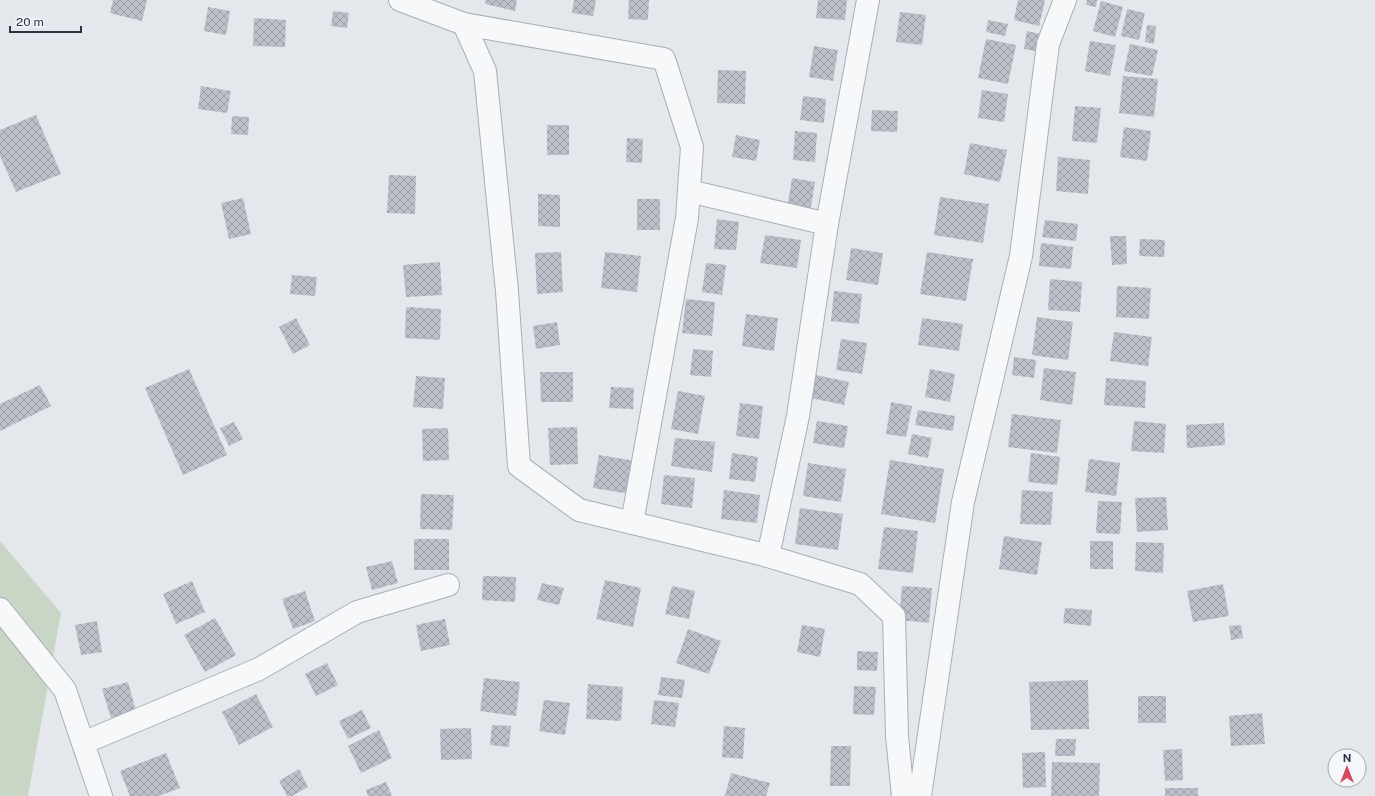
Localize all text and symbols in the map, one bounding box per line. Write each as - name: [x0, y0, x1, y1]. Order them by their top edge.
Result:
- scale bar: [10, 8, 81, 34]
- text: 20 m: [16, 15, 44, 29]
- north arrow: [1327, 748, 1367, 788]
- text: N: [1343, 752, 1351, 764]

